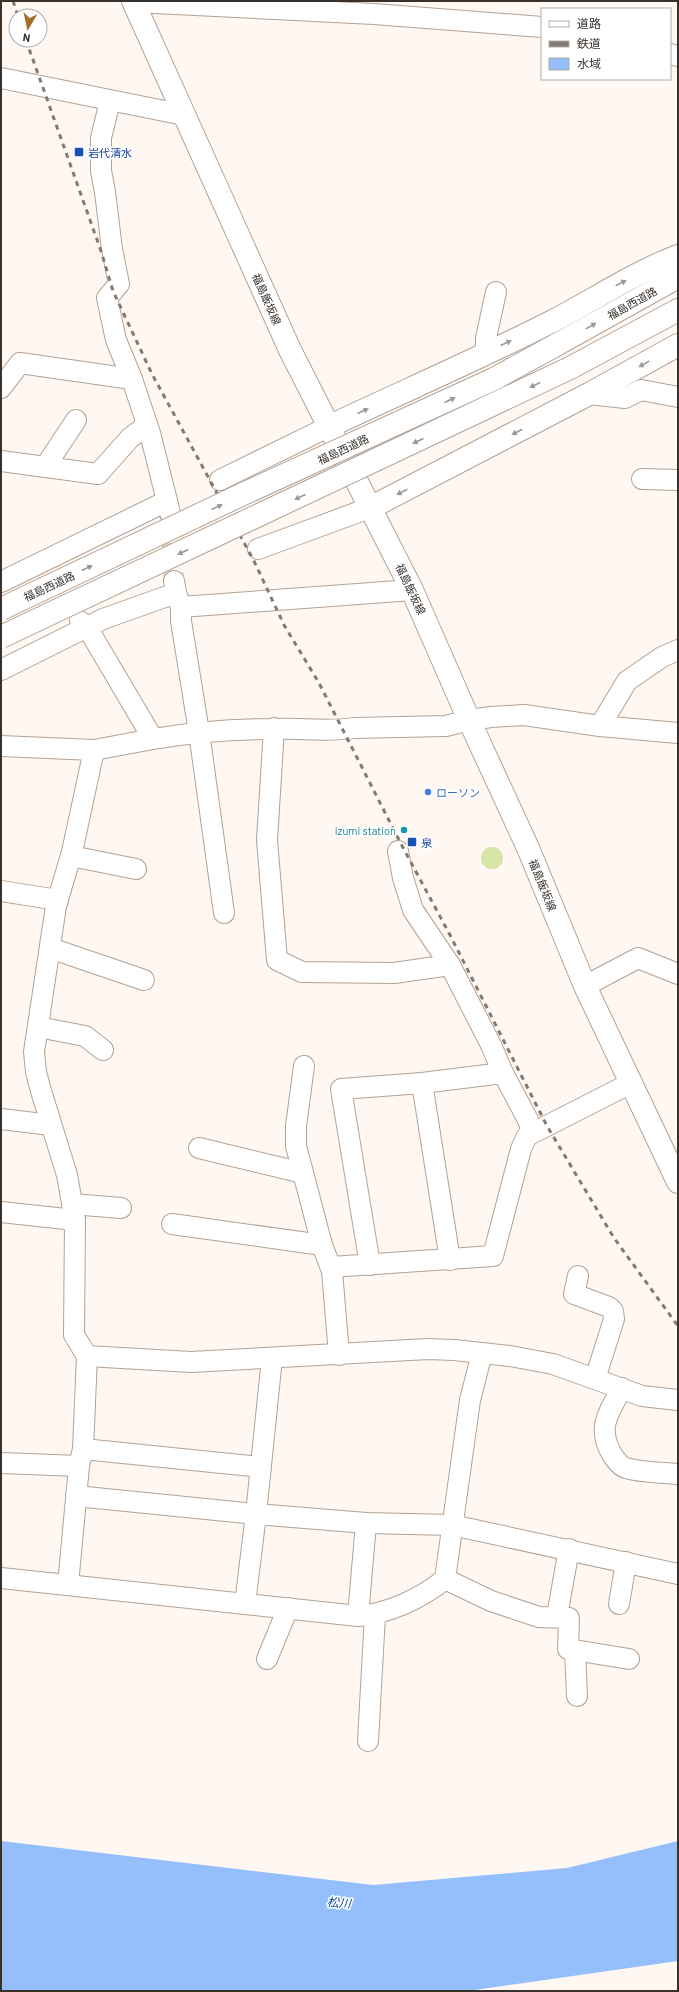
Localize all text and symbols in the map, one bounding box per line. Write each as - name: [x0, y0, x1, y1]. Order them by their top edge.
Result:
- north arrow: [8, 8, 48, 48]
- legend: [541, 8, 671, 80]
- text: 道路: [577, 16, 601, 30]
- text: N: [22, 31, 31, 45]
- text: 鉄道: [577, 36, 601, 50]
- text: 水域: [577, 56, 601, 70]
- marker: 岩代清水: [73, 146, 85, 158]
- place label: 岩代清水: [88, 146, 132, 159]
- street label: 福島飯坂線: [250, 271, 284, 327]
- one-way arrow: [615, 279, 627, 286]
- street label: 福島西道路: [605, 284, 659, 322]
- one-way arrow: [585, 323, 596, 329]
- one-way arrow: [501, 340, 512, 346]
- one-way arrow: [638, 360, 650, 367]
- one-way arrow: [529, 382, 541, 388]
- one-way arrow: [444, 397, 455, 403]
- one-way arrow: [358, 408, 369, 414]
- one-way arrow: [511, 429, 523, 435]
- street label: 福島西道路: [315, 431, 371, 467]
- one-way arrow: [412, 438, 423, 444]
- one-way arrow: [396, 489, 408, 495]
- one-way arrow: [294, 494, 306, 500]
- one-way arrow: [211, 504, 223, 510]
- one-way arrow: [177, 549, 188, 555]
- street label: 福島飯坂線: [393, 561, 429, 617]
- one-way arrow: [81, 565, 93, 571]
- street label: 福島西道路: [21, 568, 77, 604]
- place label: ローソン: [436, 786, 480, 799]
- marker: ローソン: [423, 787, 433, 797]
- place label: izumi station: [335, 824, 396, 837]
- marker: izumi station: [399, 825, 409, 835]
- marker: 泉: [406, 836, 418, 848]
- place label: 泉: [421, 836, 433, 849]
- street label: 福島飯坂線: [527, 857, 559, 913]
- water label: 松川: [326, 1894, 354, 1910]

